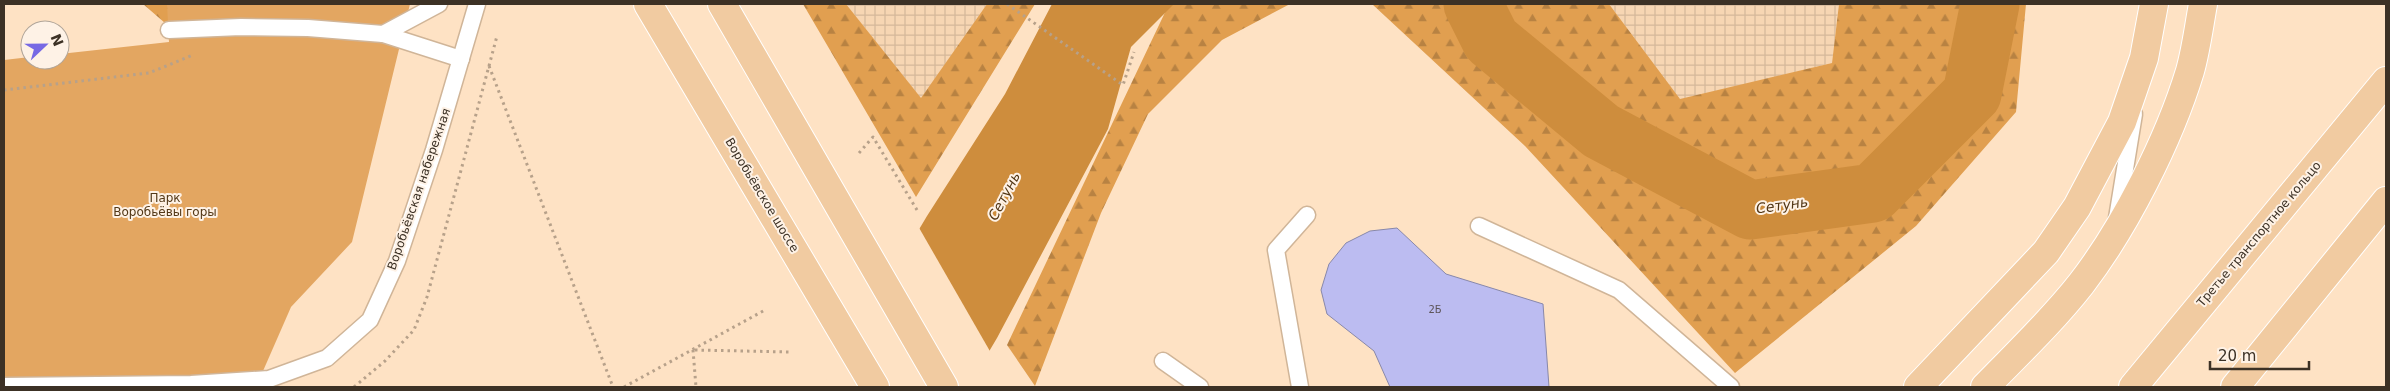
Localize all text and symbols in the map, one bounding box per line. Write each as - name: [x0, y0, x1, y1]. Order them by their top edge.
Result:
- north arrow: [20, 20, 70, 70]
- text: N: [47, 32, 67, 49]
- street label: Воробьёвская набережная: [385, 106, 453, 272]
- street label: Воробьёвское шоссе: [722, 135, 802, 255]
- street label: Третье транспортное кольцо: [2194, 159, 2324, 310]
- water label: Сетунь: [985, 169, 1023, 223]
- park label: Парк Воробьёвы горы: [113, 191, 217, 219]
- water label: Сетунь: [1755, 193, 1809, 217]
- house number: 2Б: [1428, 304, 1442, 315]
- scale bar: [2210, 338, 2309, 370]
- text: 20 m: [2218, 347, 2256, 365]

